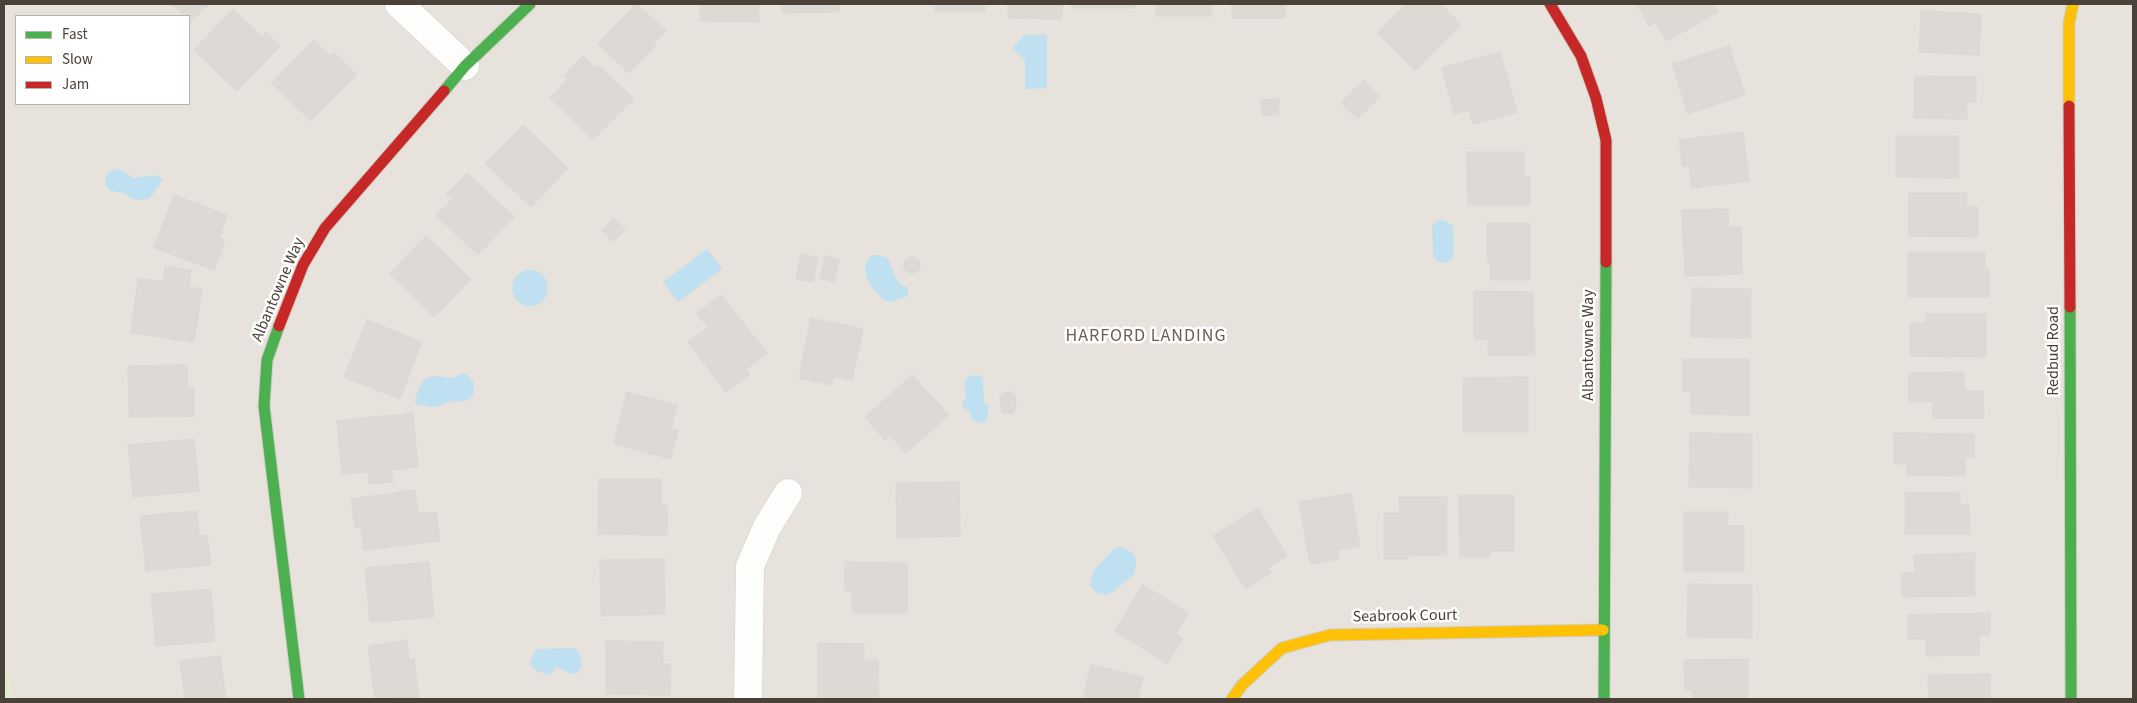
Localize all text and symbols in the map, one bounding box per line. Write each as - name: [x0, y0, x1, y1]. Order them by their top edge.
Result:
- legend: [15, 15, 190, 105]
- text: Fast: [62, 24, 88, 45]
- text: Slow: [62, 49, 93, 70]
- text: Jam: [62, 74, 89, 95]
- street label: Albantowne Way: [248, 235, 310, 345]
- street label: Albantowne Way: [1579, 289, 1599, 401]
- street label: Redbud Road: [2044, 306, 2064, 396]
- district label: HARFORD LANDING: [1064, 326, 1228, 348]
- street label: Seabrook Court: [1353, 606, 1457, 628]

